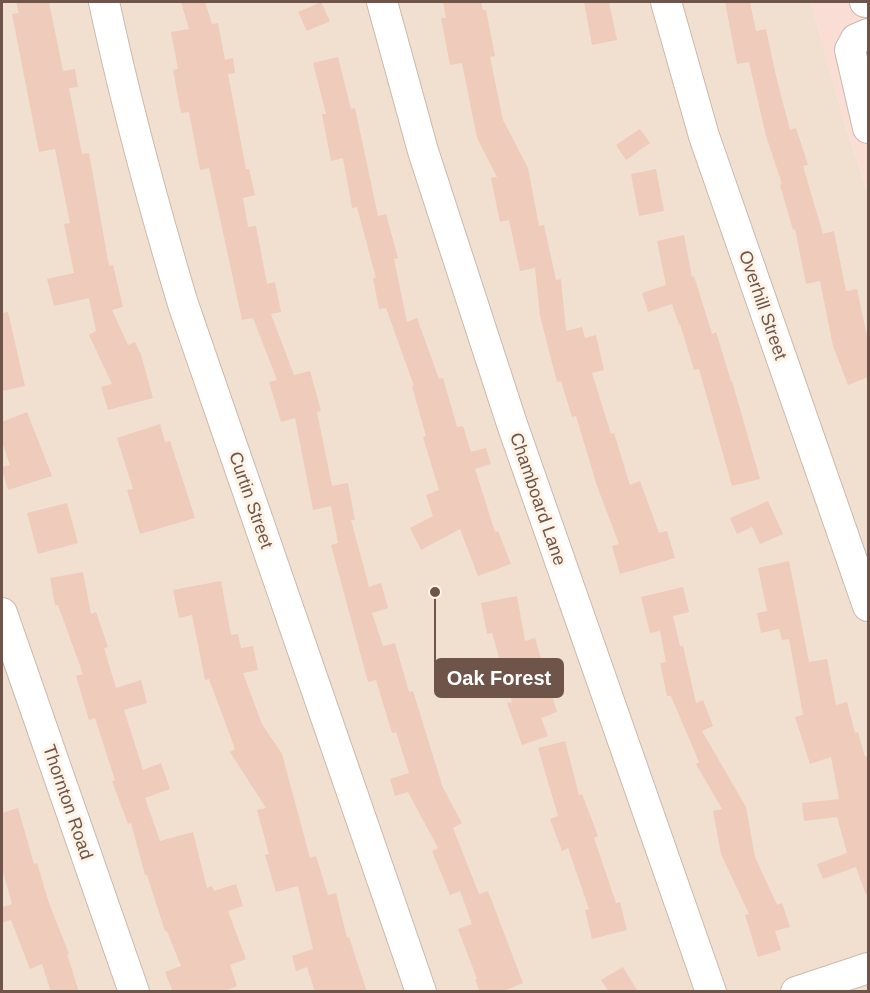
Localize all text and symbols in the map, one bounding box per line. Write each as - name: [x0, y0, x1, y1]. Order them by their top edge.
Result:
- street label: Overhill Street: [735, 248, 791, 362]
- street label: Chamboard Lane: [506, 430, 570, 568]
- street label: Curtin Street: [225, 449, 277, 551]
- callout: Oak Forest: [435, 659, 563, 697]
- text: Oak Forest: [447, 667, 552, 689]
- street label: Thornton Road: [39, 742, 97, 862]

